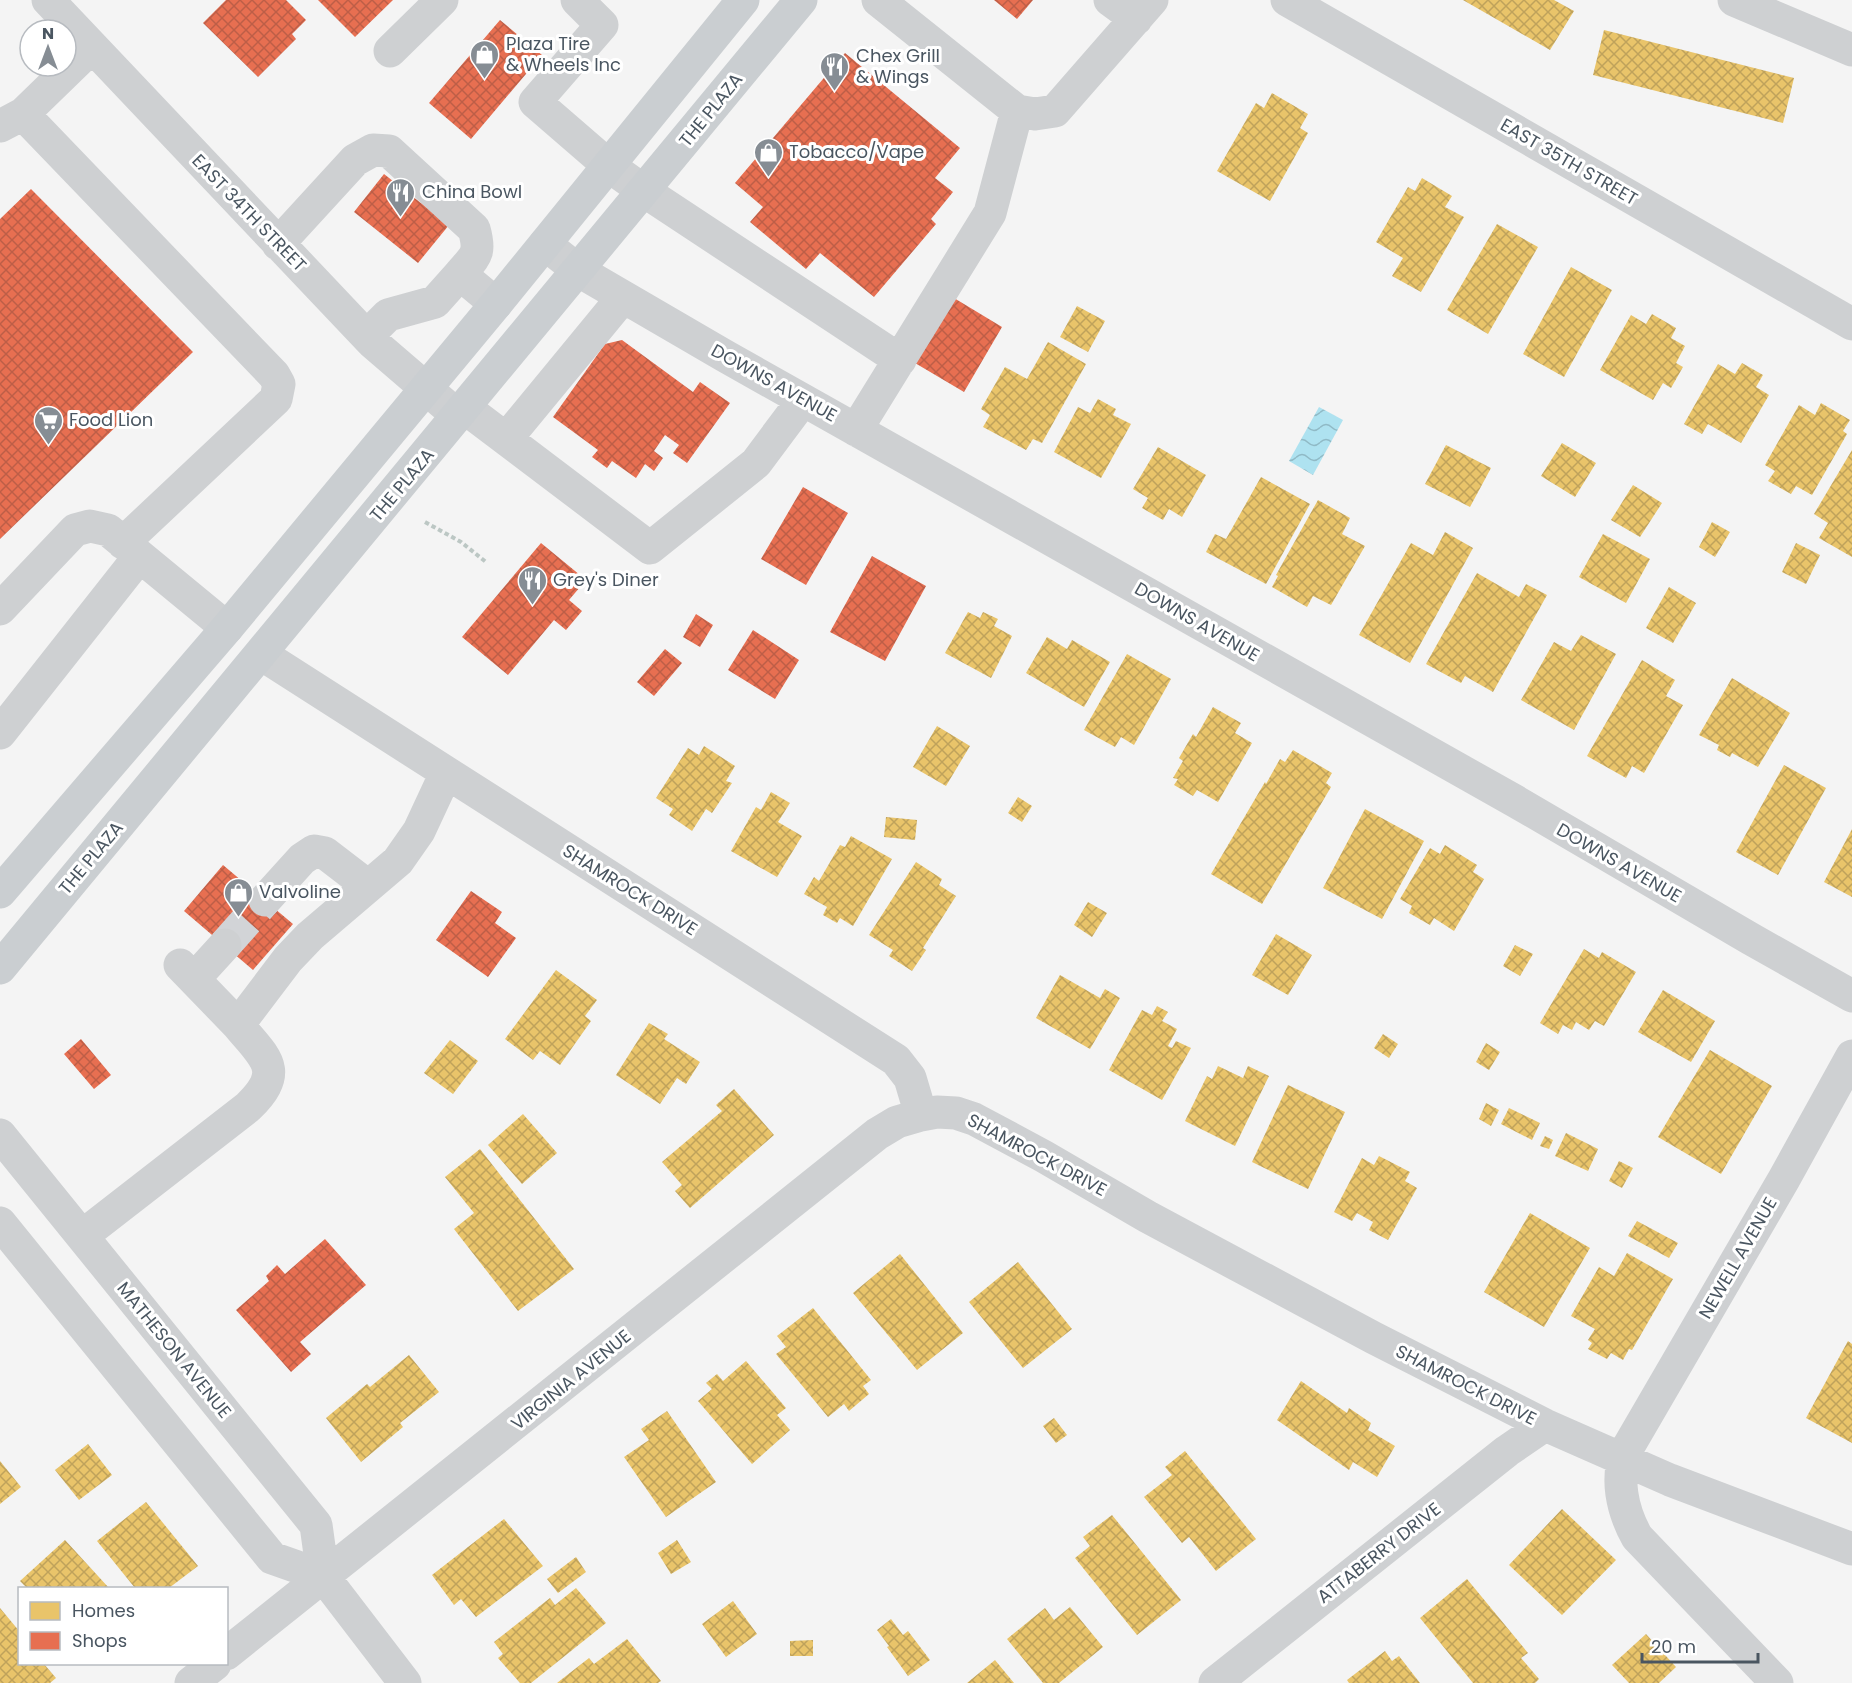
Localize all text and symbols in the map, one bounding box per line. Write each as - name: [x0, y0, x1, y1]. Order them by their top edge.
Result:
- north arrow: [18, 18, 78, 78]
- text: N: [42, 22, 54, 45]
- place label: Plaza Tire & Wheels Inc: [506, 31, 621, 77]
- shop icon: Plaza Tire & Wheels Inc: [469, 38, 501, 80]
- place label: Chex Grill & Wings: [856, 43, 940, 89]
- restaurant icon: Chex Grill & Wings: [819, 50, 851, 92]
- street label: THE PLAZA: [673, 67, 748, 152]
- street label: EAST 35TH STREET: [1496, 112, 1643, 211]
- shop icon: Tobacco/Vape: [752, 136, 784, 178]
- place label: Tobacco/Vape: [789, 139, 924, 164]
- street label: EAST 34TH STREET: [187, 148, 312, 277]
- restaurant icon: China Bowl: [385, 176, 417, 218]
- place label: China Bowl: [422, 179, 522, 204]
- street label: DOWNS AVENUE: [707, 338, 842, 427]
- supermarket icon: Food Lion: [32, 404, 64, 446]
- place label: Food Lion: [69, 407, 153, 432]
- street label: THE PLAZA: [364, 443, 440, 527]
- restaurant icon: Grey's Diner: [516, 564, 548, 606]
- place label: Grey's Diner: [553, 567, 659, 592]
- street label: DOWNS AVENUE: [1130, 576, 1264, 667]
- street label: THE PLAZA: [53, 816, 129, 900]
- street label: DOWNS AVENUE: [1552, 817, 1686, 908]
- street label: SHAMROCK DRIVE: [558, 838, 703, 941]
- shop icon: Valvoline: [222, 876, 254, 918]
- place label: Valvoline: [259, 879, 341, 904]
- street label: SHAMROCK DRIVE: [963, 1107, 1111, 1202]
- street label: NEWELL AVENUE: [1693, 1192, 1783, 1323]
- street label: MATHESON AVENUE: [112, 1276, 237, 1423]
- street label: VIRGINIA AVENUE: [505, 1323, 636, 1436]
- street label: SHAMROCK DRIVE: [1392, 1338, 1541, 1431]
- street label: ATTABERRY DRIVE: [1312, 1496, 1446, 1609]
- legend: [18, 1587, 228, 1665]
- text: Homes: [72, 1598, 135, 1623]
- scale bar: [1642, 1626, 1758, 1664]
- text: Shops: [72, 1628, 127, 1653]
- text: 20 m: [1651, 1634, 1696, 1659]

